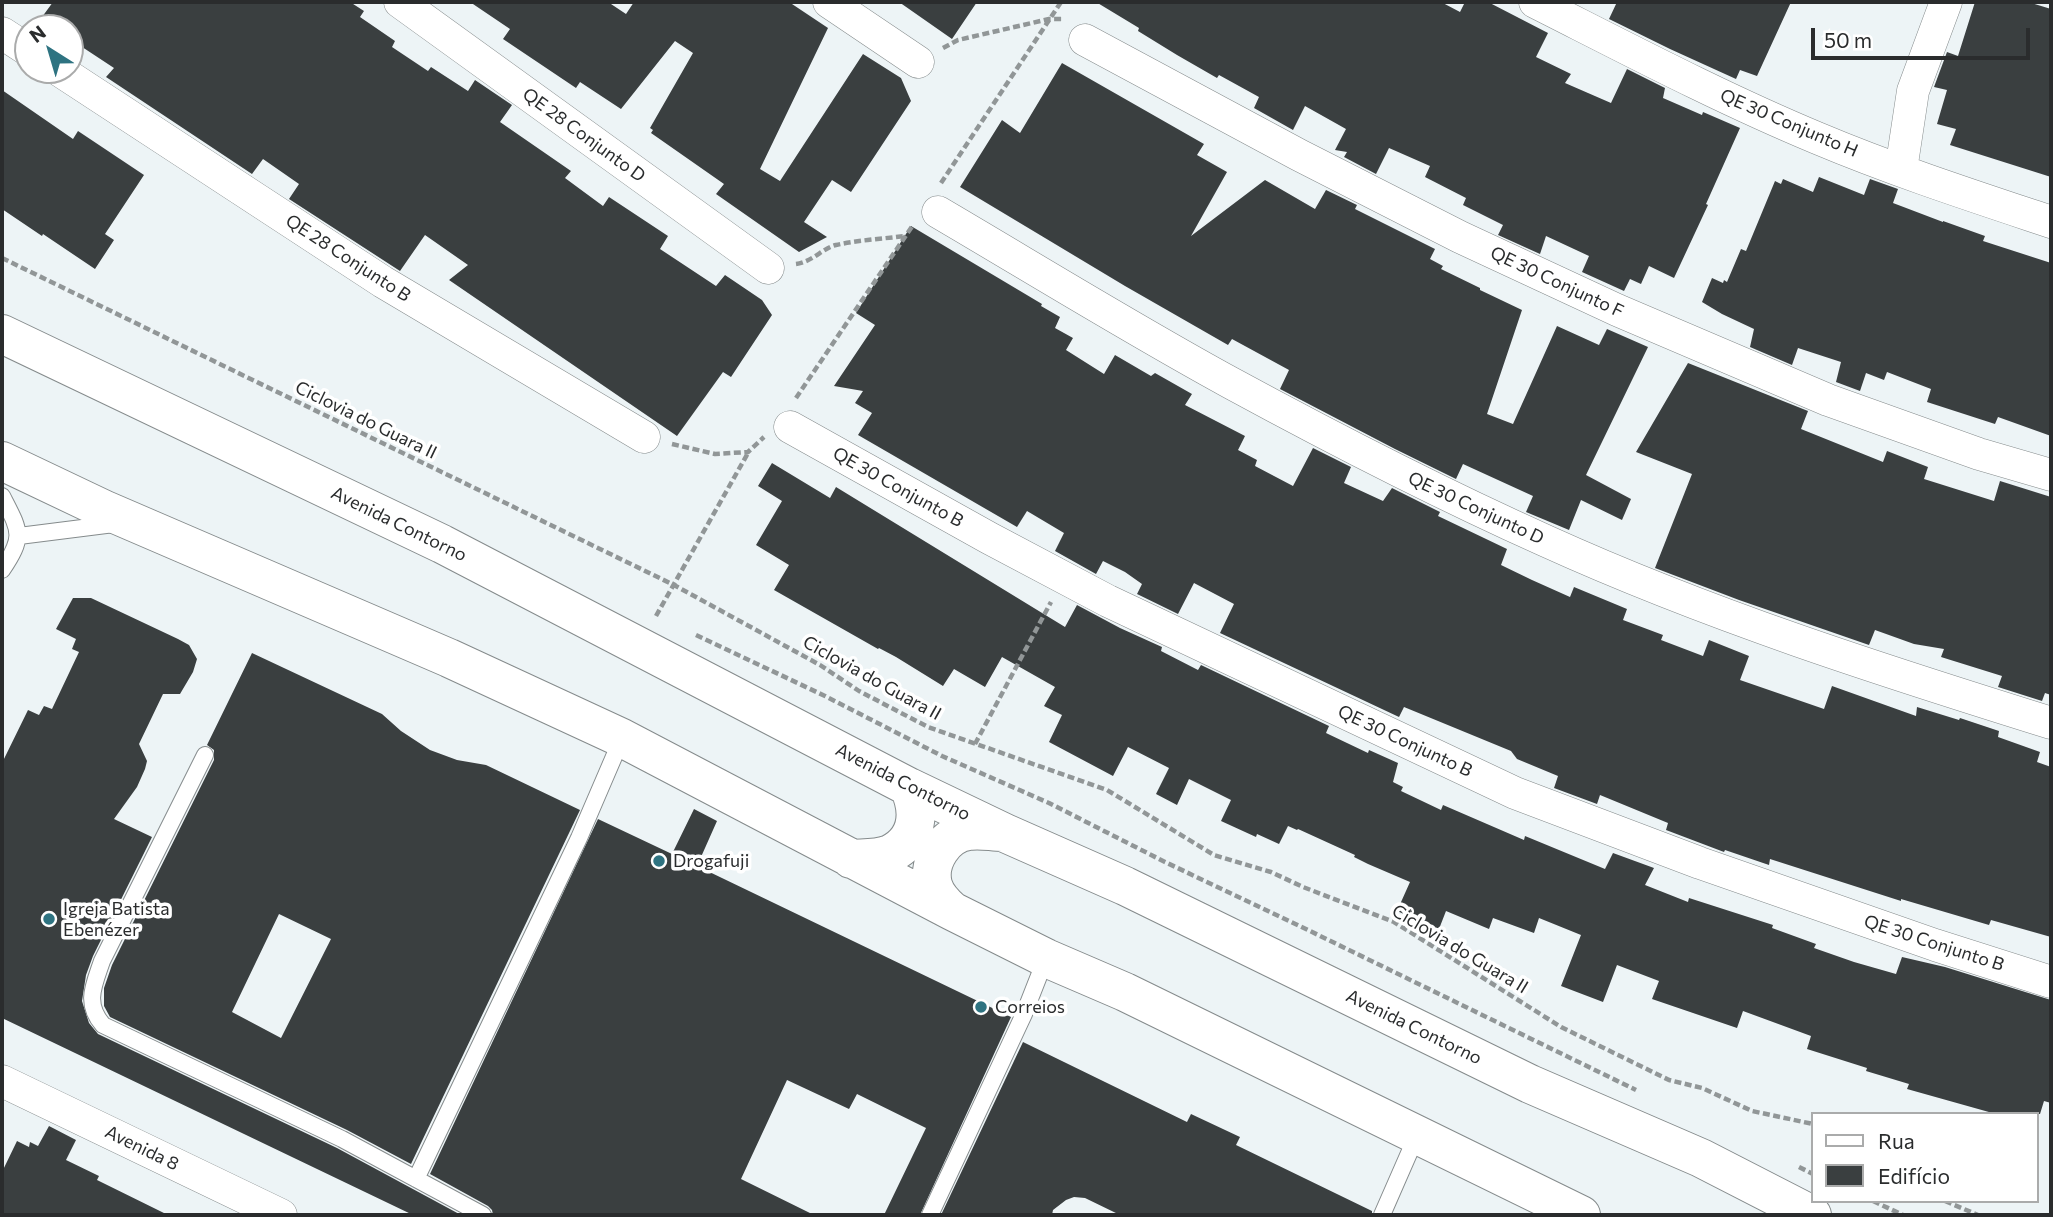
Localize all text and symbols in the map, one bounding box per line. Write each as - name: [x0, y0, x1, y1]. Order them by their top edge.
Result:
- north arrow: [14, 14, 84, 84]
- scale bar: [1815, 14, 2034, 58]
- text: N: [25, 20, 50, 47]
- text: 50 m: [1824, 27, 1872, 52]
- street label: QE 28 Conjunto D: [519, 83, 649, 187]
- street label: QE 30 Conjunto H: [1717, 84, 1861, 162]
- street label: QE 28 Conjunto B: [281, 210, 415, 306]
- street label: QE 30 Conjunto F: [1487, 242, 1627, 322]
- street label: Ciclovia do Guara II: [292, 376, 440, 464]
- street label: QE 30 Conjunto B: [829, 442, 967, 532]
- street label: QE 30 Conjunto D: [1405, 467, 1547, 549]
- street label: Avenida Contorno: [328, 482, 470, 566]
- street label: Ciclovia do Guara II: [799, 631, 945, 725]
- street label: QE 30 Conjunto B: [1334, 700, 1476, 782]
- street label: Avenida Contorno: [832, 739, 974, 825]
- place label: Drogafuji: [673, 850, 749, 872]
- marker: Drogafuji: [651, 853, 667, 869]
- place label: Igreja Batista Ebenézer: [63, 898, 170, 940]
- street label: Ciclovia do Guara II: [1388, 900, 1532, 998]
- street label: QE 30 Conjunto B: [1861, 910, 2007, 976]
- marker: Igreja Batista Ebenézer: [41, 911, 57, 927]
- street label: Avenida Contorno: [1343, 985, 1485, 1069]
- place label: Correios: [995, 996, 1065, 1018]
- marker: Correios: [973, 999, 989, 1015]
- legend: [1812, 1112, 2039, 1203]
- street label: Avenida 8: [102, 1121, 182, 1175]
- text: Rua: [1878, 1128, 1915, 1153]
- text: Edifício: [1878, 1163, 1950, 1188]

